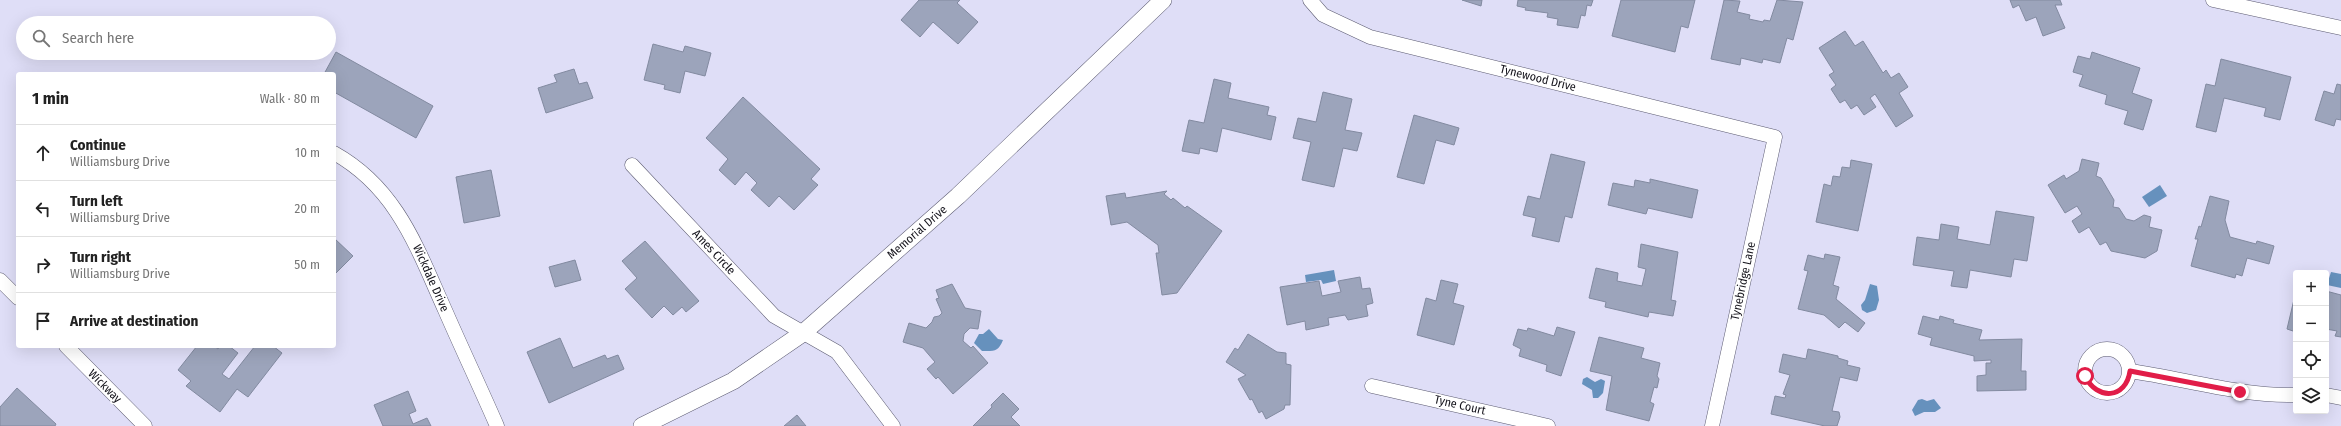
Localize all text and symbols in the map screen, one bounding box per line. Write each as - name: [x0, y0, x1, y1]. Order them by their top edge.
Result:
- search box: [16, 16, 336, 60]
- icon: search: [30, 27, 52, 49]
- text: Search here: [62, 29, 134, 47]
- street label: Tynewood Drive: [1499, 62, 1578, 94]
- text: 1 min: [32, 88, 69, 109]
- text: Walk · 80 m: [260, 91, 320, 106]
- text: Continue: [70, 136, 126, 154]
- icon: ahead: [32, 142, 54, 164]
- text: 10 m: [295, 145, 320, 160]
- text: Williamsburg Drive: [70, 154, 170, 169]
- text: Turn left: [70, 192, 123, 210]
- icon: left: [32, 198, 54, 220]
- text: 20 m: [294, 201, 320, 216]
- street label: Memorial Drive: [884, 202, 950, 262]
- text: Williamsburg Drive: [70, 210, 170, 225]
- street label: Ames Circle: [690, 227, 738, 278]
- street label: Tynebridge Lane: [1728, 240, 1758, 322]
- street label: Wickdale Drive: [410, 242, 452, 314]
- text: Turn right: [70, 248, 131, 266]
- icon: right: [32, 254, 54, 276]
- text: 50 m: [294, 257, 320, 272]
- text: Williamsburg Drive: [70, 266, 170, 281]
- map controls: [2293, 270, 2329, 414]
- button: +: [2293, 270, 2329, 306]
- button: −: [2293, 306, 2329, 342]
- icon: arrive: [32, 310, 54, 332]
- text: Arrive at destination: [70, 312, 198, 330]
- button: locate: [2293, 342, 2329, 378]
- street label: Wickway: [85, 366, 125, 406]
- route start: [2076, 367, 2094, 385]
- button: layers: [2293, 378, 2329, 414]
- route end: [2231, 383, 2249, 401]
- street label: Tyne Court: [1433, 392, 1487, 418]

